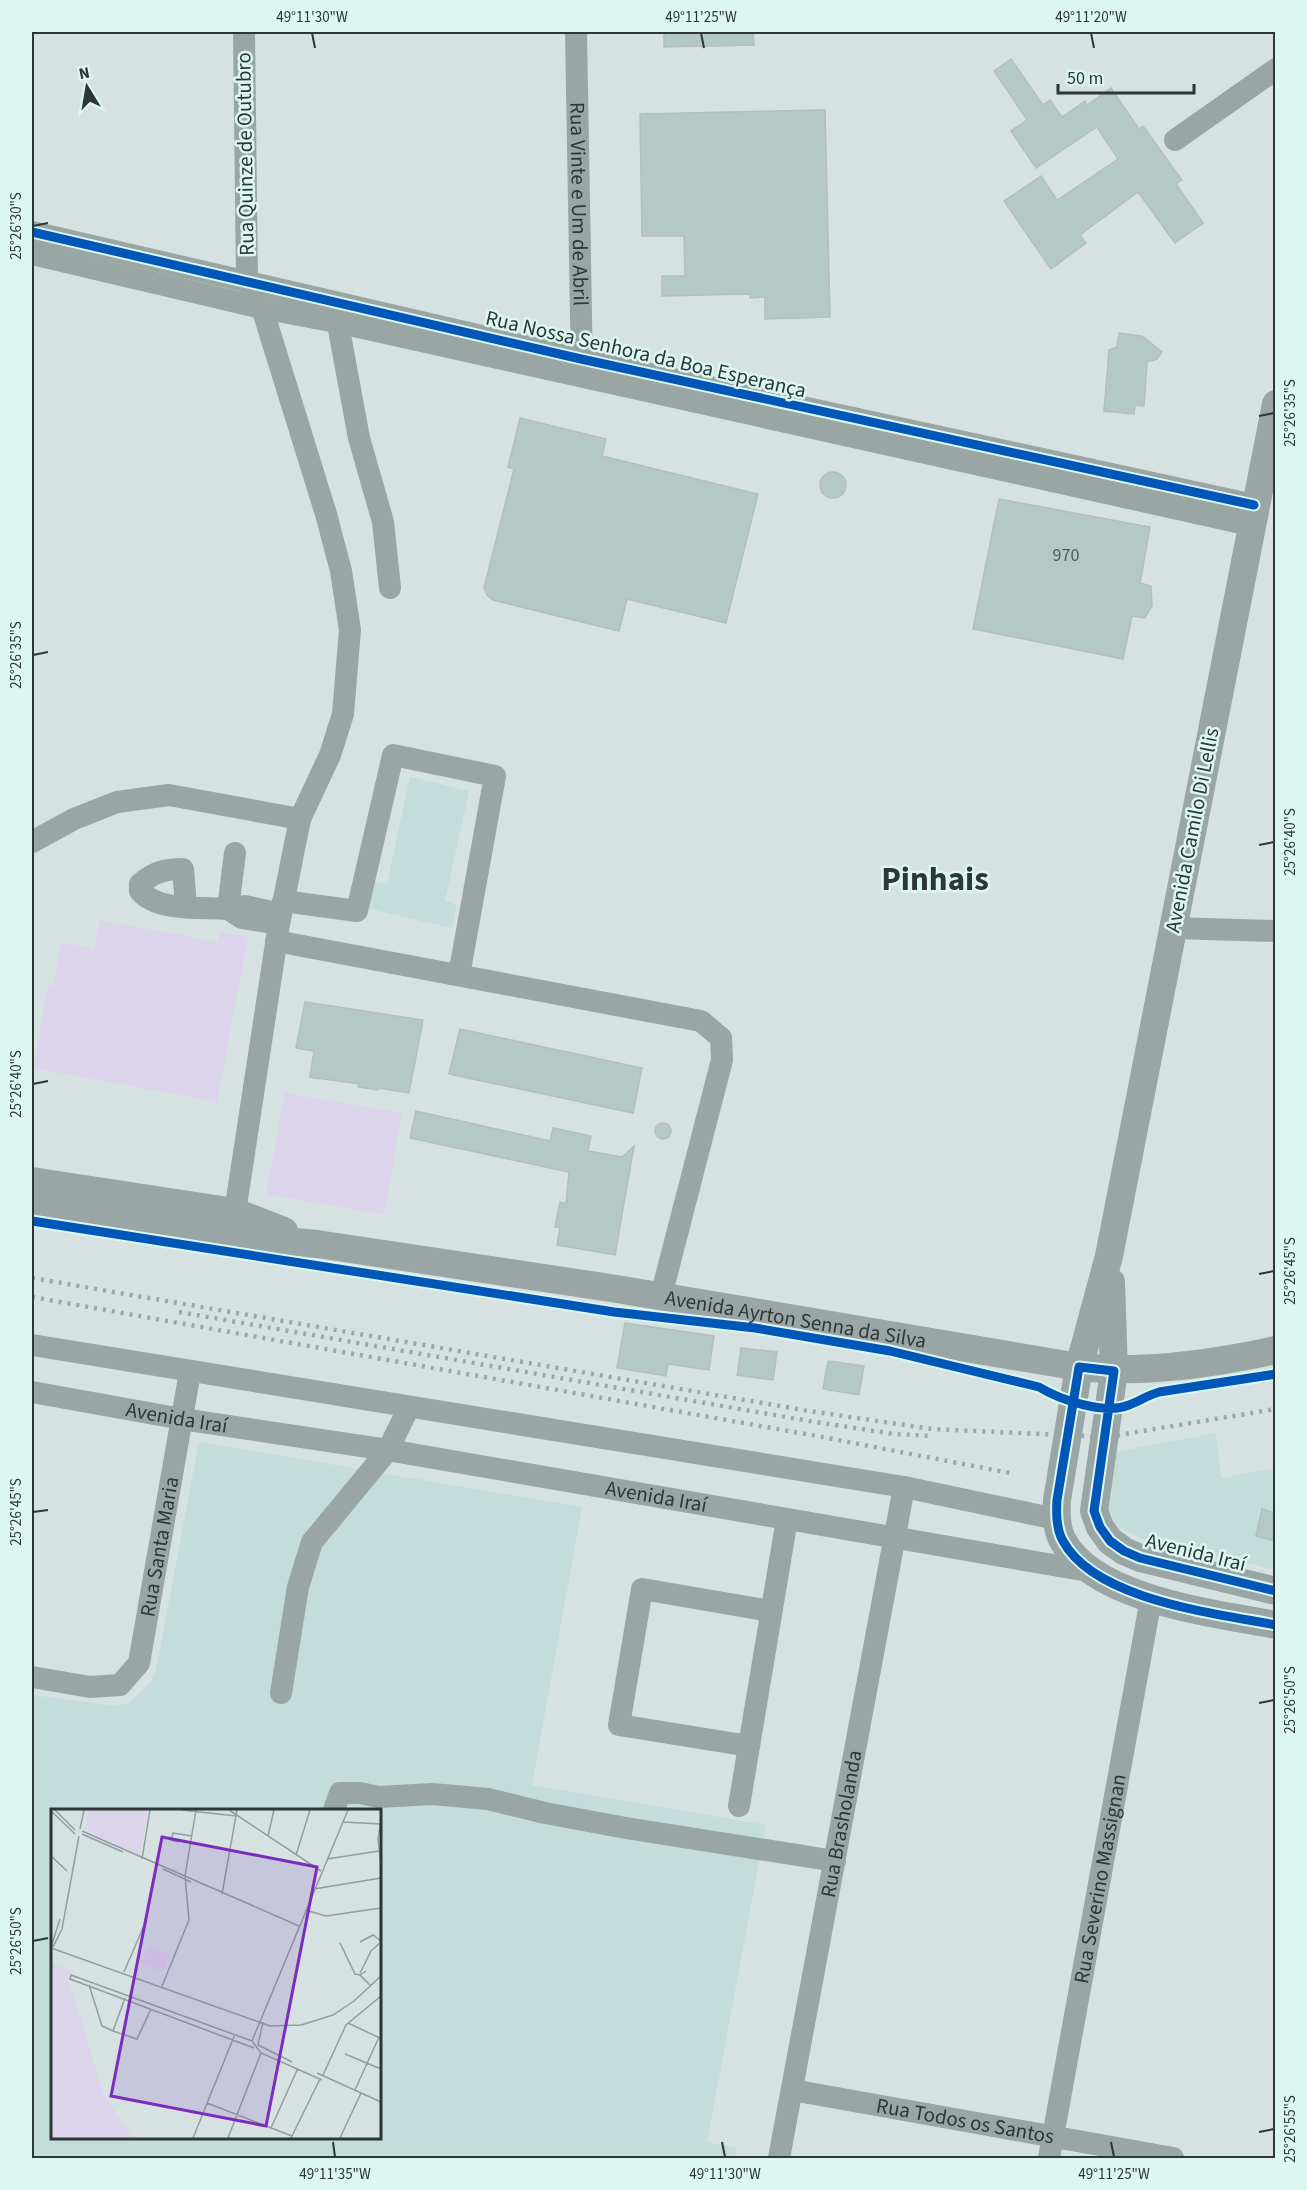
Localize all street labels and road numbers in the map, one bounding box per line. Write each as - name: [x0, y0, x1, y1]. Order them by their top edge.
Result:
- street label: Rua Quinze de Outubro: [228, 52, 262, 256]
- street label: Rua Vinte e Um de Abril: [562, 102, 596, 306]
- street label: Rua Nossa Senhora da Boa Esperança: [483, 302, 809, 406]
- street label: Avenida Camilo Di Lellis: [1157, 725, 1227, 935]
- street label: Avenida Ayrton Senna da Silva: [663, 1282, 928, 1356]
- street label: Avenida Iraí: [124, 1394, 230, 1441]
- street label: Avenida Iraí: [603, 1473, 710, 1520]
- street label: Rua Santa Maria: [132, 1474, 186, 1619]
- street label: Avenida Iraí: [1143, 1525, 1250, 1579]
- street label: Rua Brasholanda: [813, 1748, 870, 1900]
- street label: Rua Severino Massignan: [1066, 1771, 1134, 1986]
- street label: Rua Todos os Santos: [874, 2090, 1057, 2152]

